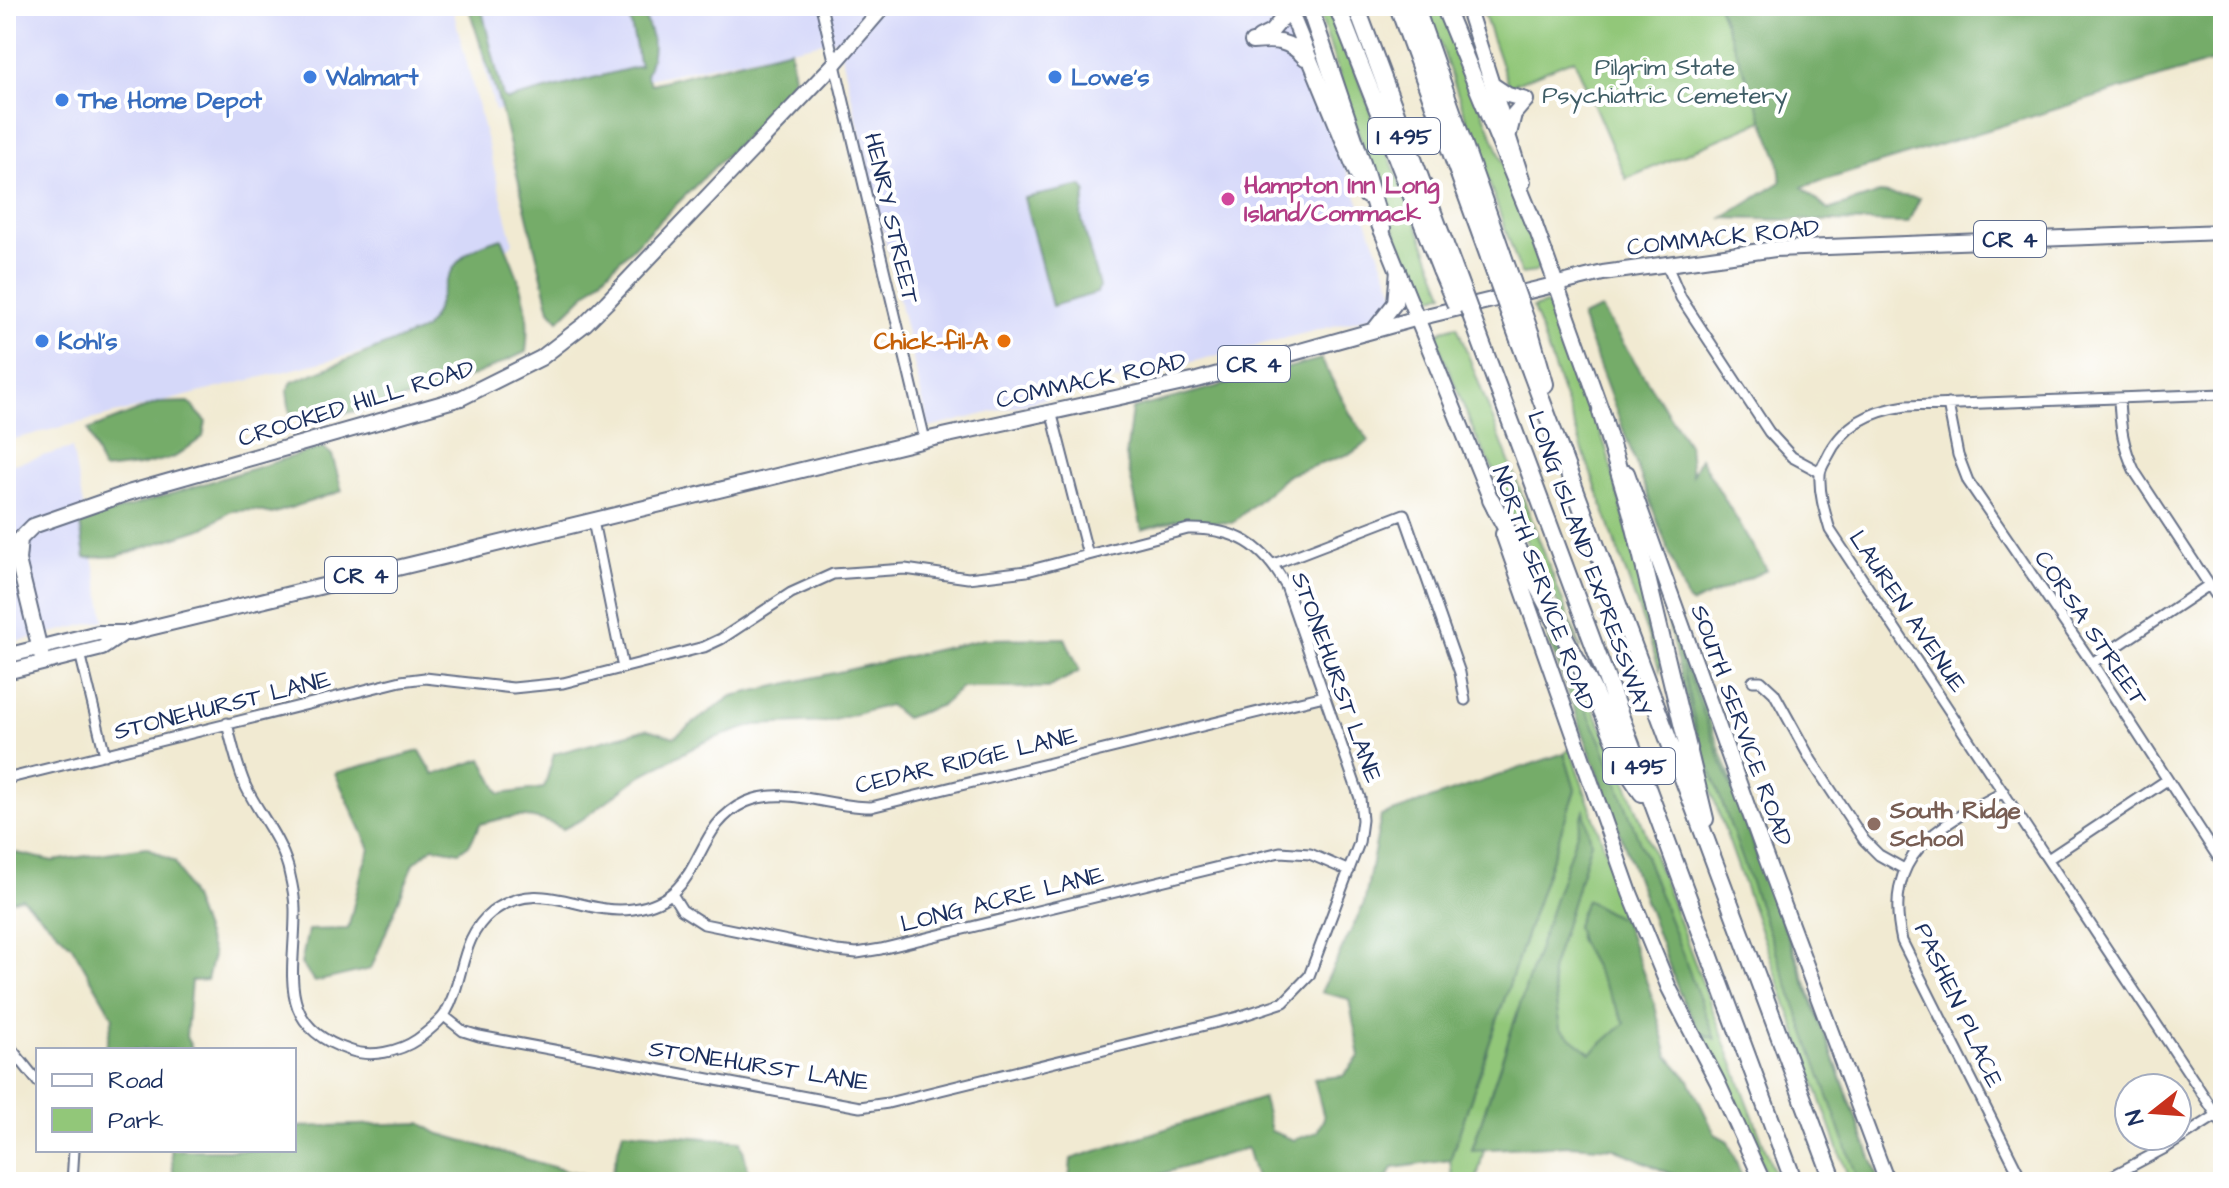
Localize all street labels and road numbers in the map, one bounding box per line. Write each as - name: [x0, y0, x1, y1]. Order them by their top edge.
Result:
- road number: I 495: [1368, 118, 1440, 154]
- street label: HENRY STREET: [855, 130, 927, 307]
- street label: COMMACK ROAD: [1625, 211, 1821, 265]
- road number: CR 4: [1974, 221, 2046, 257]
- street label: COMMACK ROAD: [993, 344, 1189, 418]
- road number: CR 4: [1218, 346, 1290, 382]
- street label: CROOKED HILL ROAD: [234, 352, 479, 456]
- street label: LONG ISLAND EXPRESSWAY: [1518, 406, 1660, 721]
- street label: NORTH SERVICE ROAD: [1483, 461, 1603, 715]
- street label: LAUREN AVENUE: [1840, 524, 1974, 699]
- street label: CORSA STREET: [2025, 544, 2155, 713]
- road number: CR 4: [325, 557, 397, 593]
- street label: STONEHURST LANE: [1282, 567, 1390, 787]
- street label: SOUTH SERVICE ROAD: [1682, 600, 1801, 851]
- street label: STONEHURST LANE: [110, 663, 334, 749]
- street label: CEDAR RIDGE LANE: [852, 719, 1081, 803]
- road number: I 495: [1603, 748, 1675, 784]
- street label: LONG ACRE LANE: [897, 858, 1108, 942]
- street label: PASHEN PLACE: [1905, 918, 2011, 1093]
- street label: STONEHURST LANE: [647, 1032, 871, 1100]

